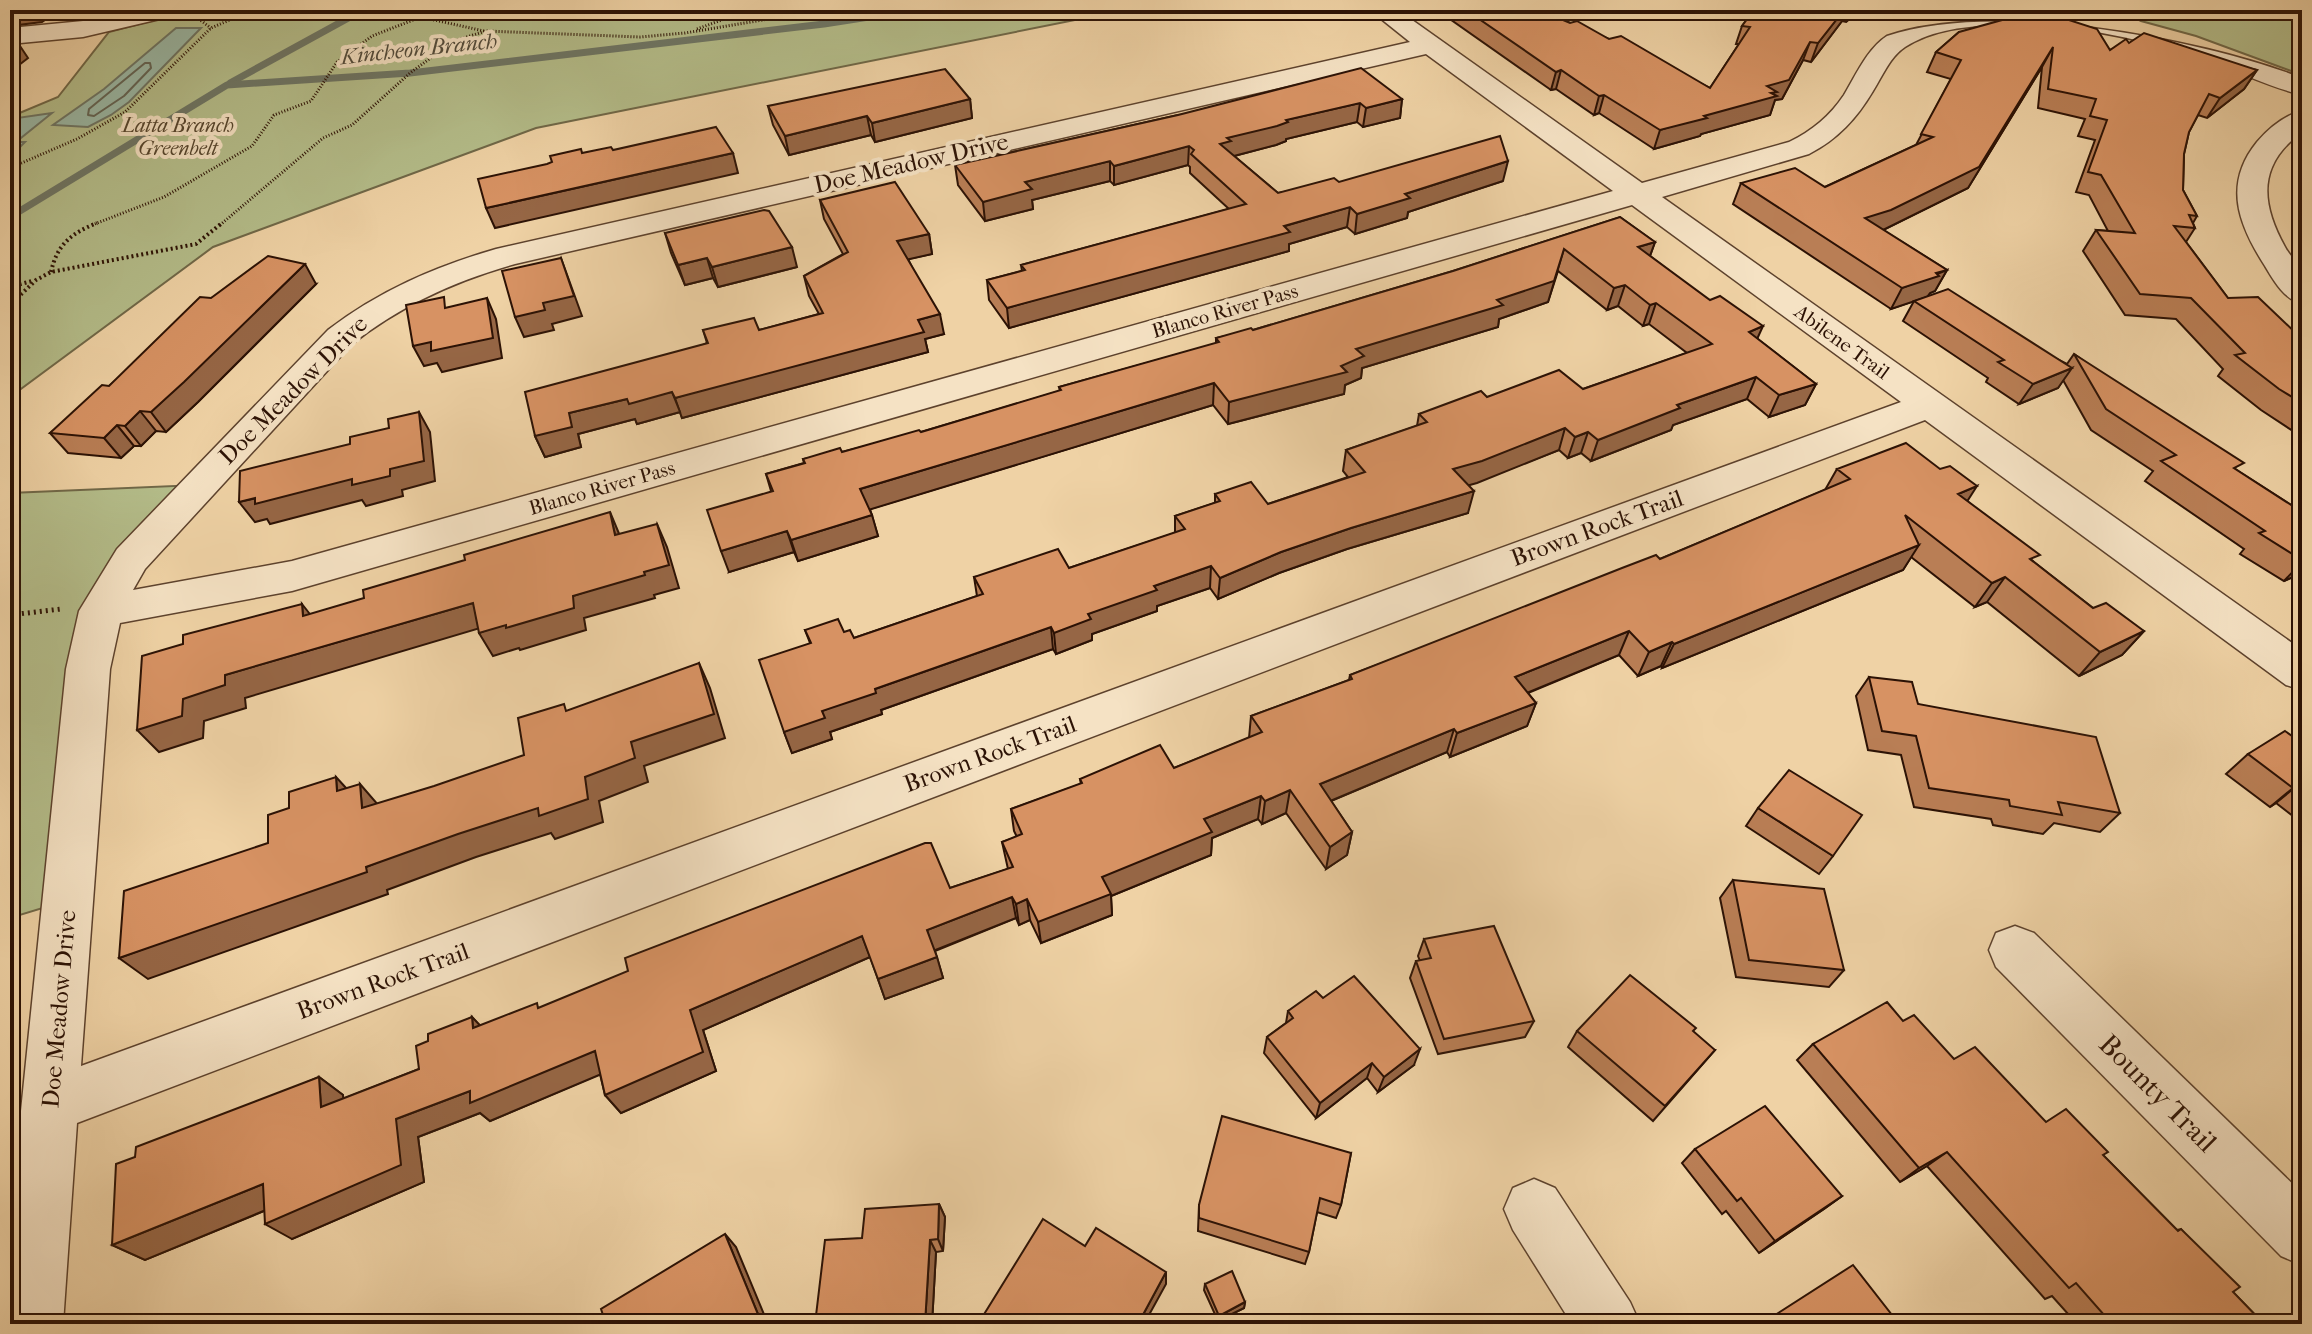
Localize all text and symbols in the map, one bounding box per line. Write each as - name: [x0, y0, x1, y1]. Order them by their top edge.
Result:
- water label: Kincheon Branch: [338, 28, 499, 70]
- park label: Latta Branch Greenbelt: [120, 114, 234, 160]
- street label: Doe Meadow Drive: [811, 127, 1011, 199]
- street label: Blanco River Pass: [1149, 279, 1301, 343]
- street label: Abilene Trail: [1789, 299, 1894, 384]
- street label: Doe Meadow Drive: [213, 310, 373, 470]
- street label: Blanco River Pass: [526, 456, 678, 520]
- street label: Brown Rock Trail: [1507, 484, 1687, 572]
- street label: Brown Rock Trail: [900, 710, 1080, 798]
- street label: Doe Meadow Drive: [36, 909, 82, 1109]
- street label: Brown Rock Trail: [293, 937, 473, 1025]
- street label: Bounty Trail: [2092, 1027, 2224, 1159]

